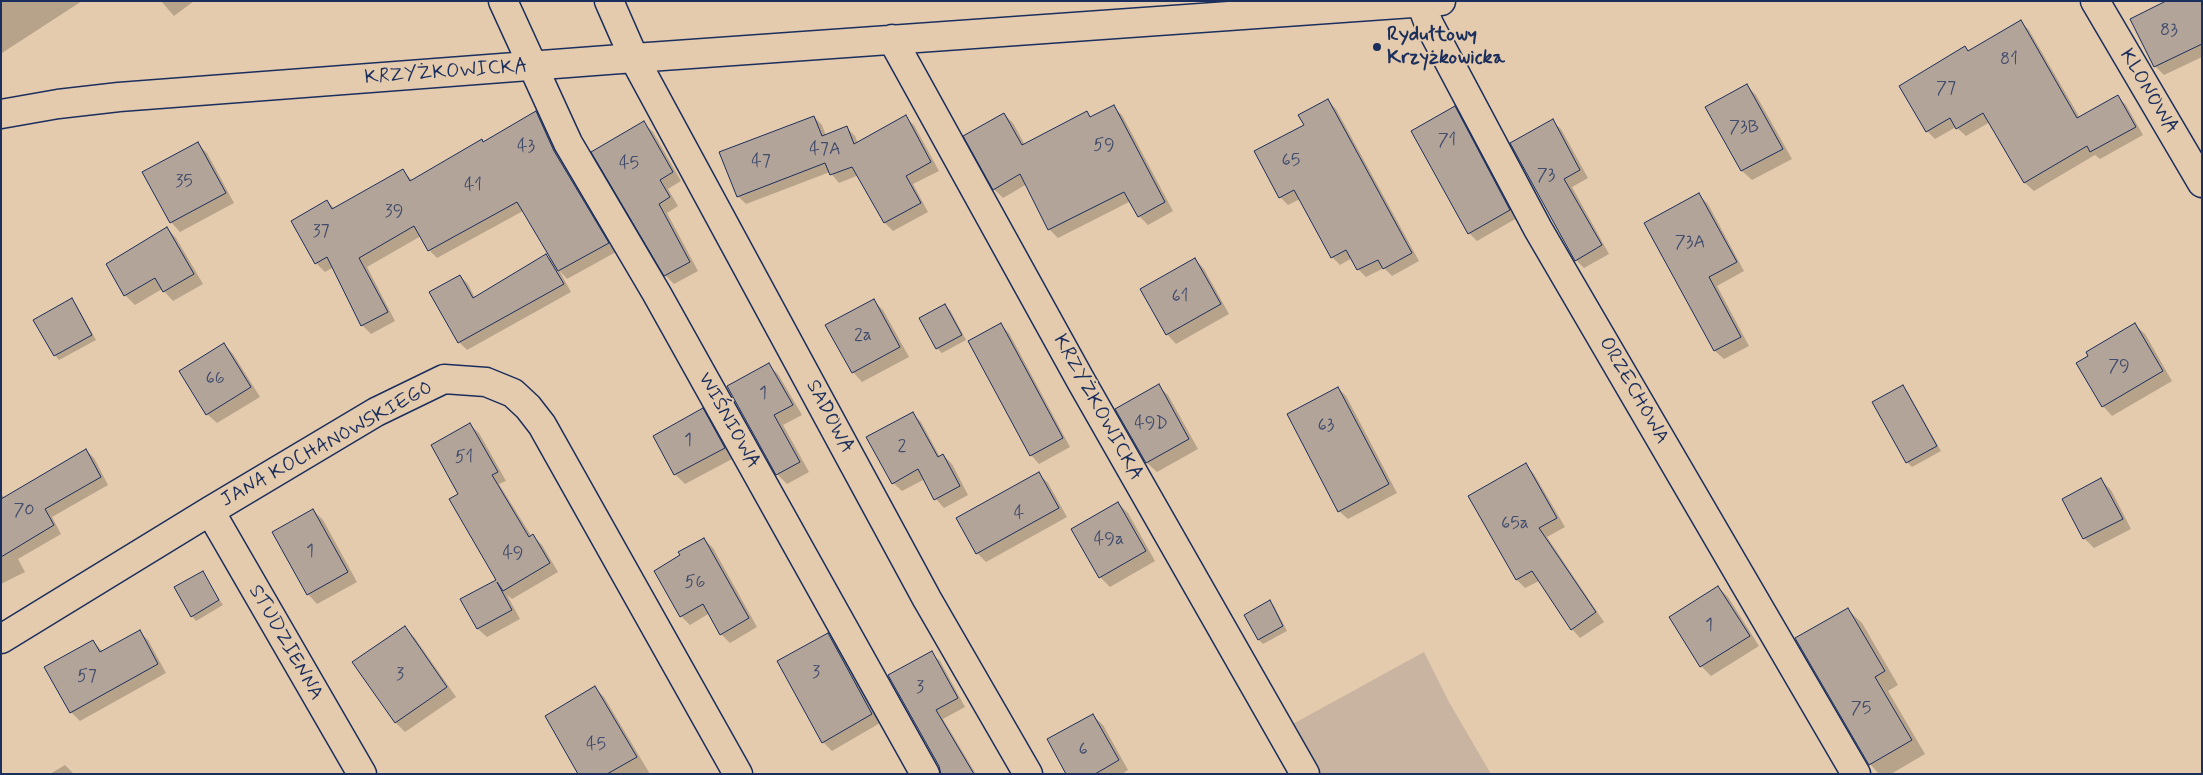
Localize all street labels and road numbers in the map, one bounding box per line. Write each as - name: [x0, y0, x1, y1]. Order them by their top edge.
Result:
- street label: KLONOWA: [2113, 45, 2183, 139]
- street label: KRZYŻKOWICKA: [364, 55, 528, 91]
- street label: KRZYŻKOWICKA: [1047, 331, 1147, 485]
- street label: ORZECHOWA: [1593, 333, 1673, 449]
- street label: WIŚNIOWA: [692, 369, 764, 473]
- street label: SADOWA: [800, 376, 858, 458]
- street label: JANA KOCHANOWSKIEGO: [217, 377, 437, 513]
- street label: STUDZIENNA: [242, 581, 328, 705]

